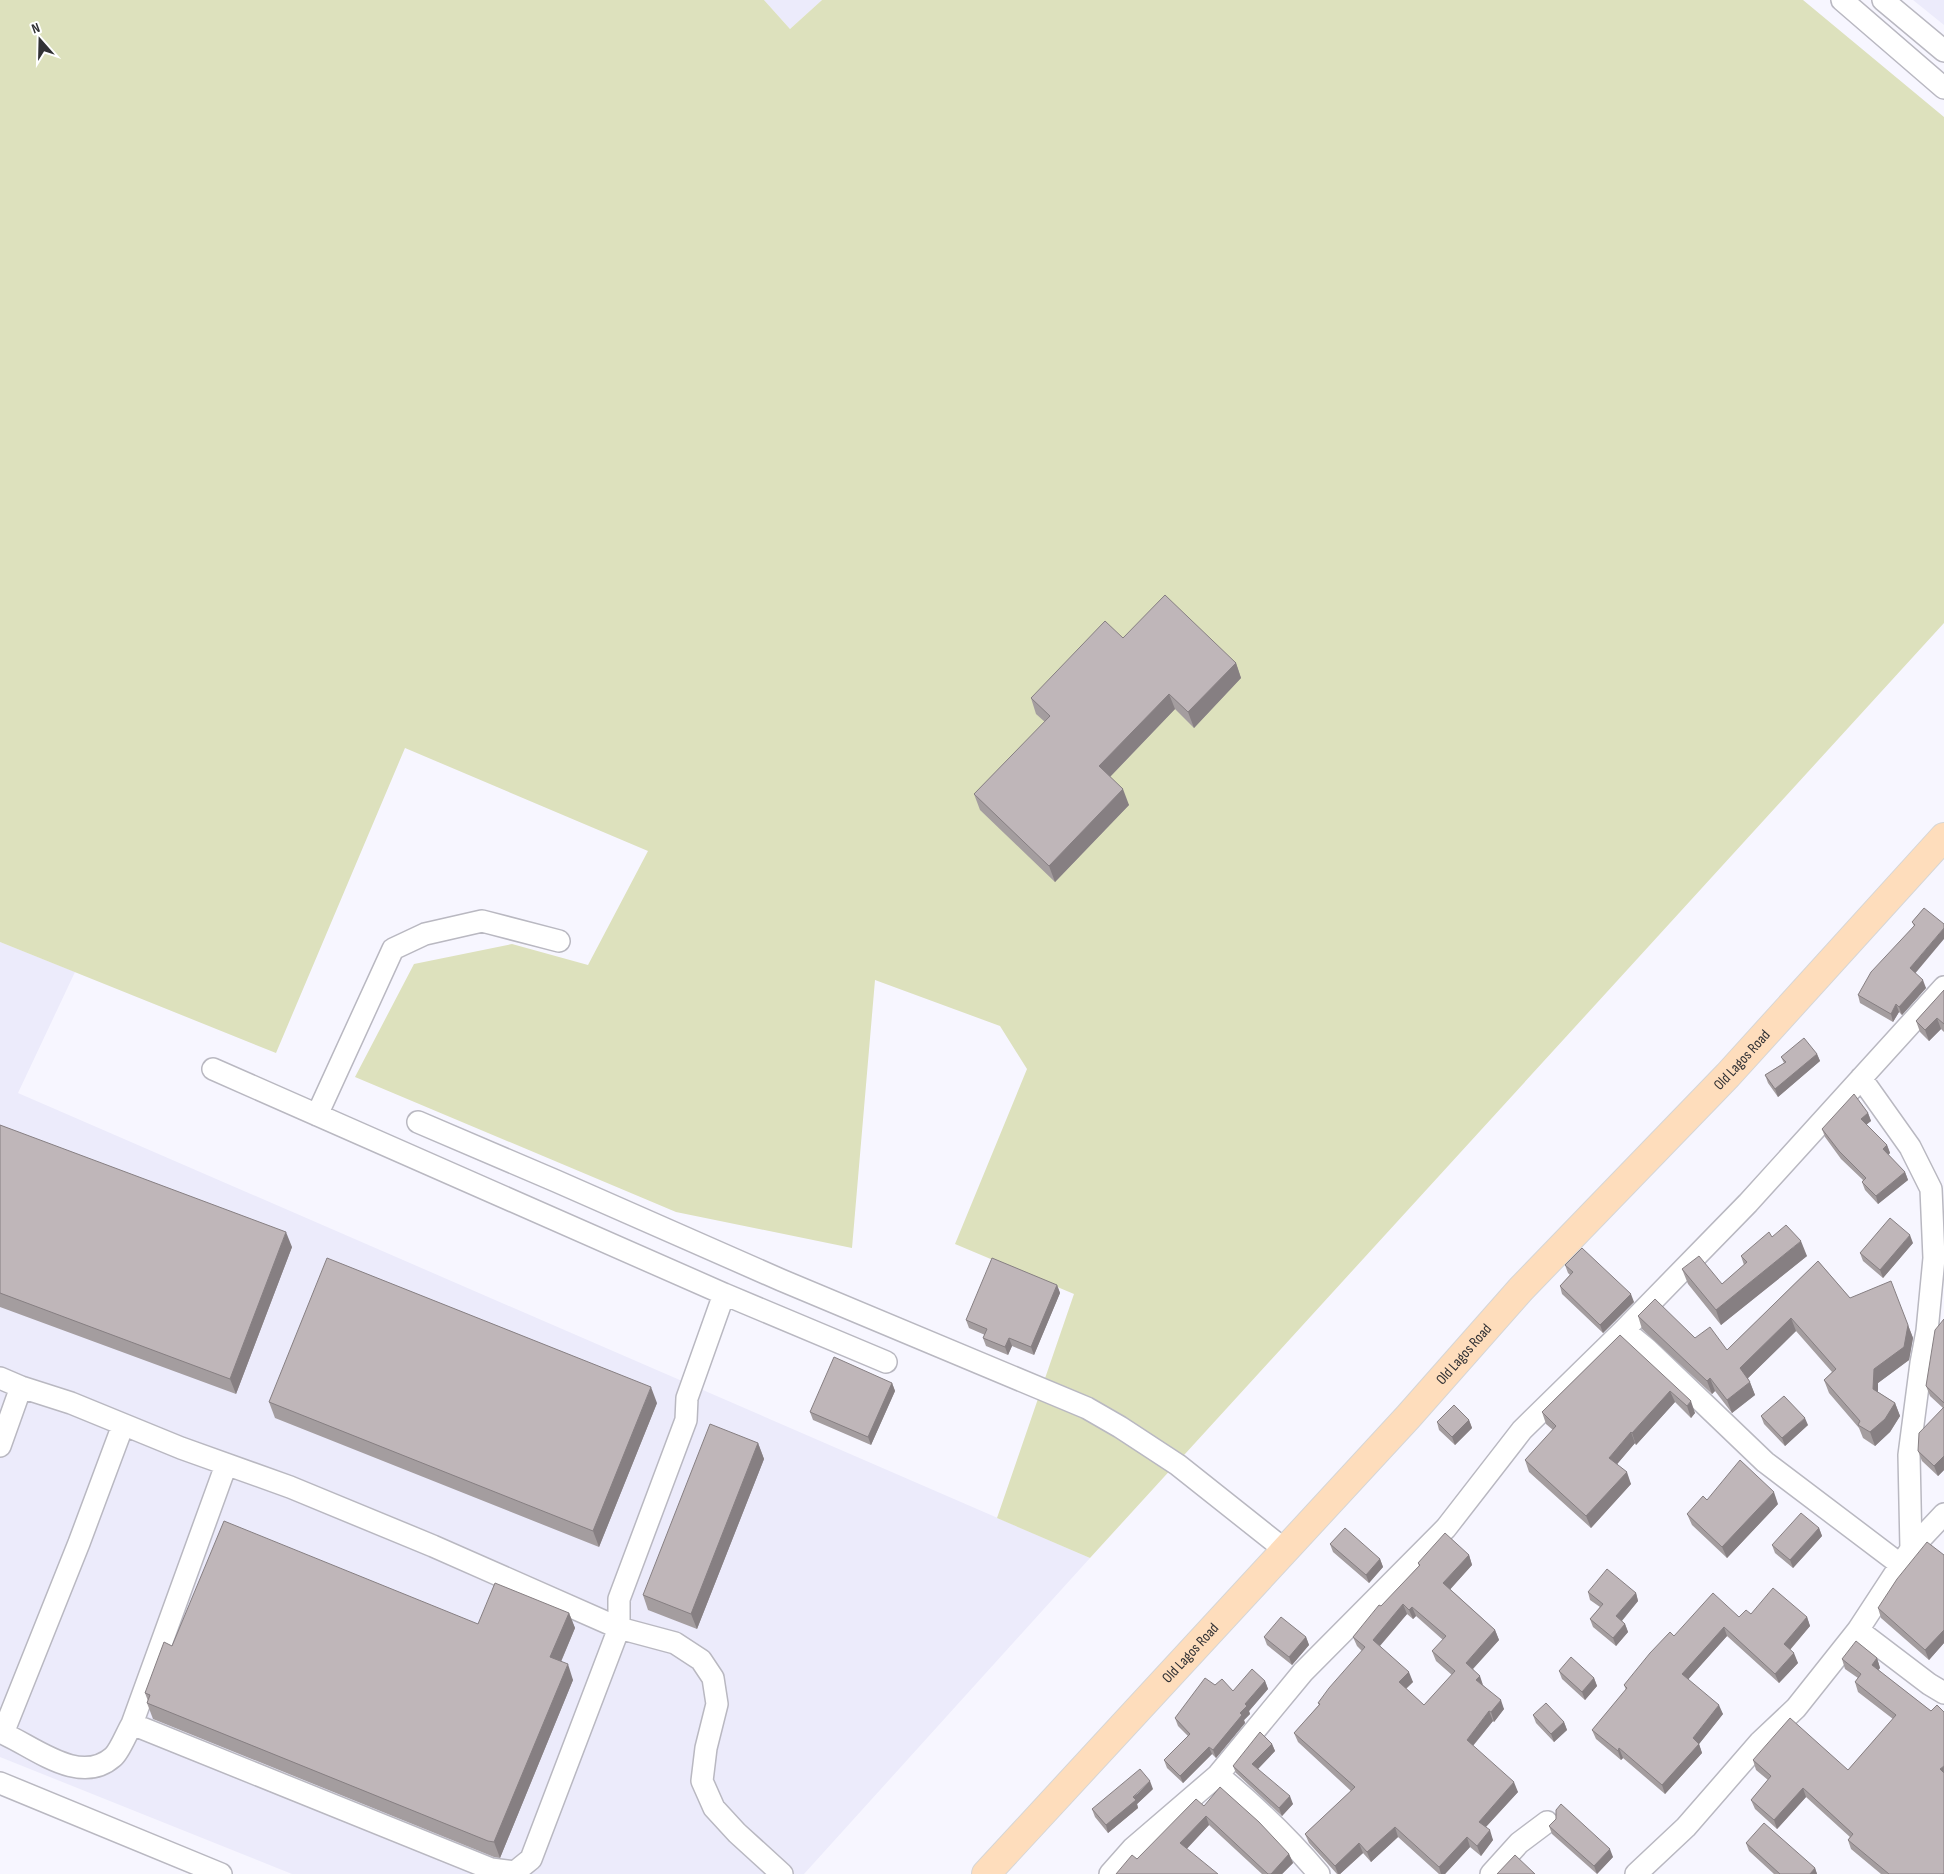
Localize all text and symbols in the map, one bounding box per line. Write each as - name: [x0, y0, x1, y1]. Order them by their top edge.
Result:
- north arrow: [15, 15, 65, 65]
- text: N: [29, 19, 42, 38]
- street label: Old Lagos Road: [1709, 1026, 1774, 1094]
- street label: Old Lagos Road: [1432, 1320, 1496, 1389]
- street label: Old Lagos Road: [1158, 1619, 1223, 1687]

